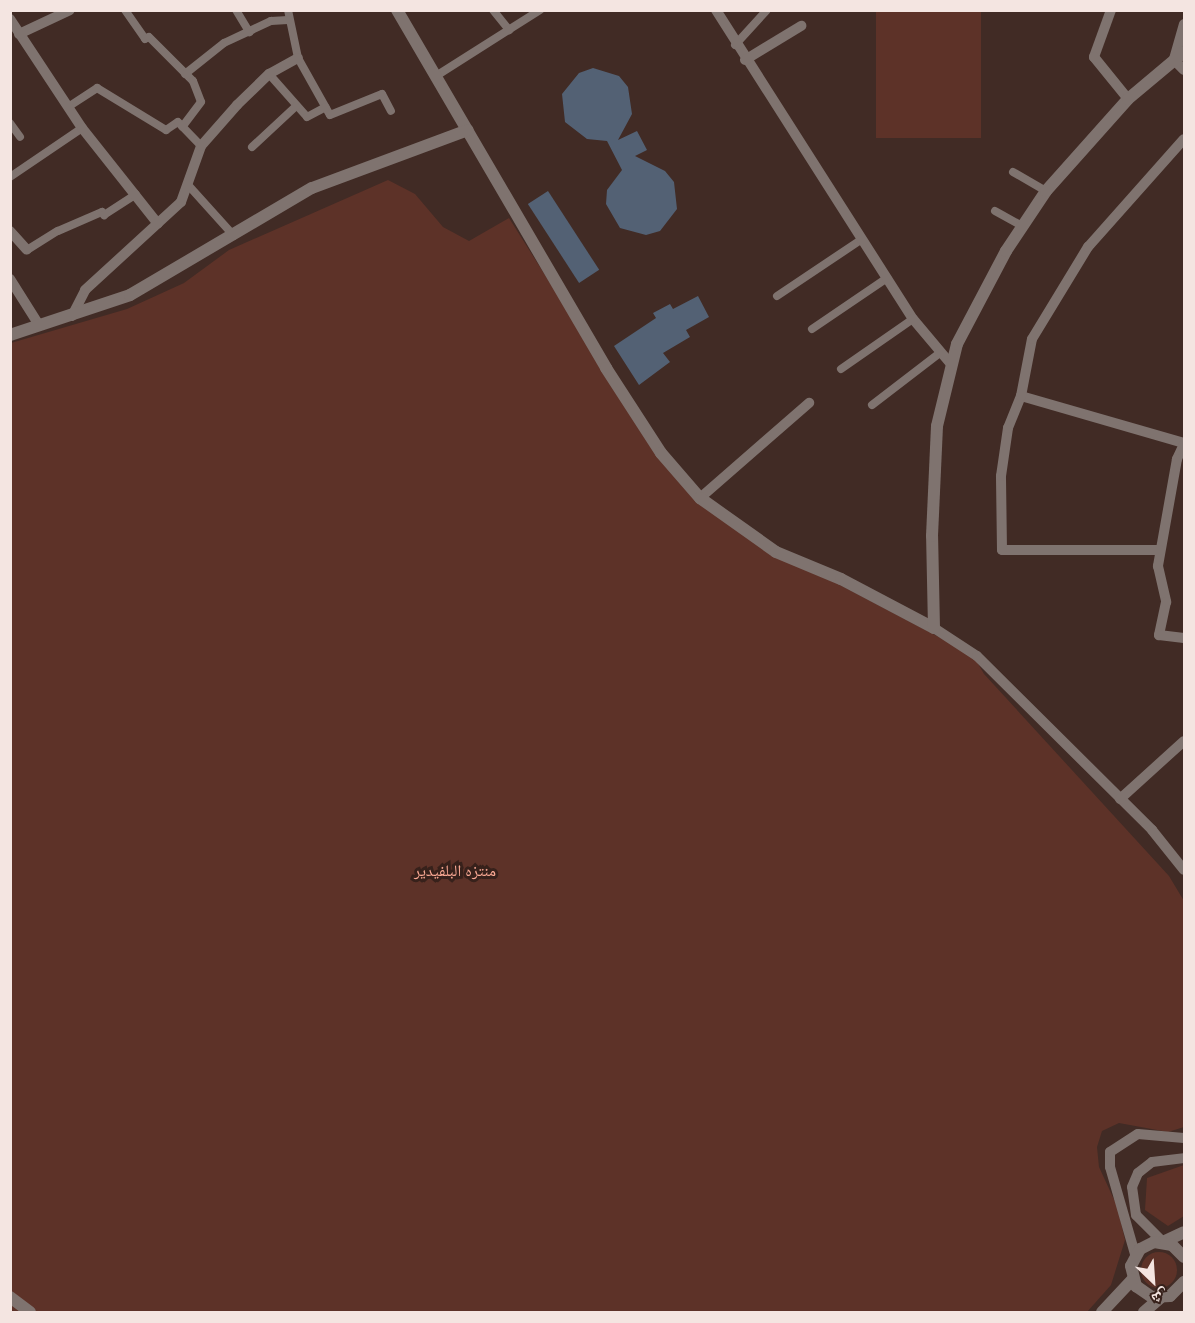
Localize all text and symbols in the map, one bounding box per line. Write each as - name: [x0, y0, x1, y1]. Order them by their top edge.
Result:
- park label: منتزه البلفيدير: [414, 860, 496, 880]
- north arrow: [1123, 1251, 1183, 1311]
- text: ش: [1148, 1284, 1173, 1311]

